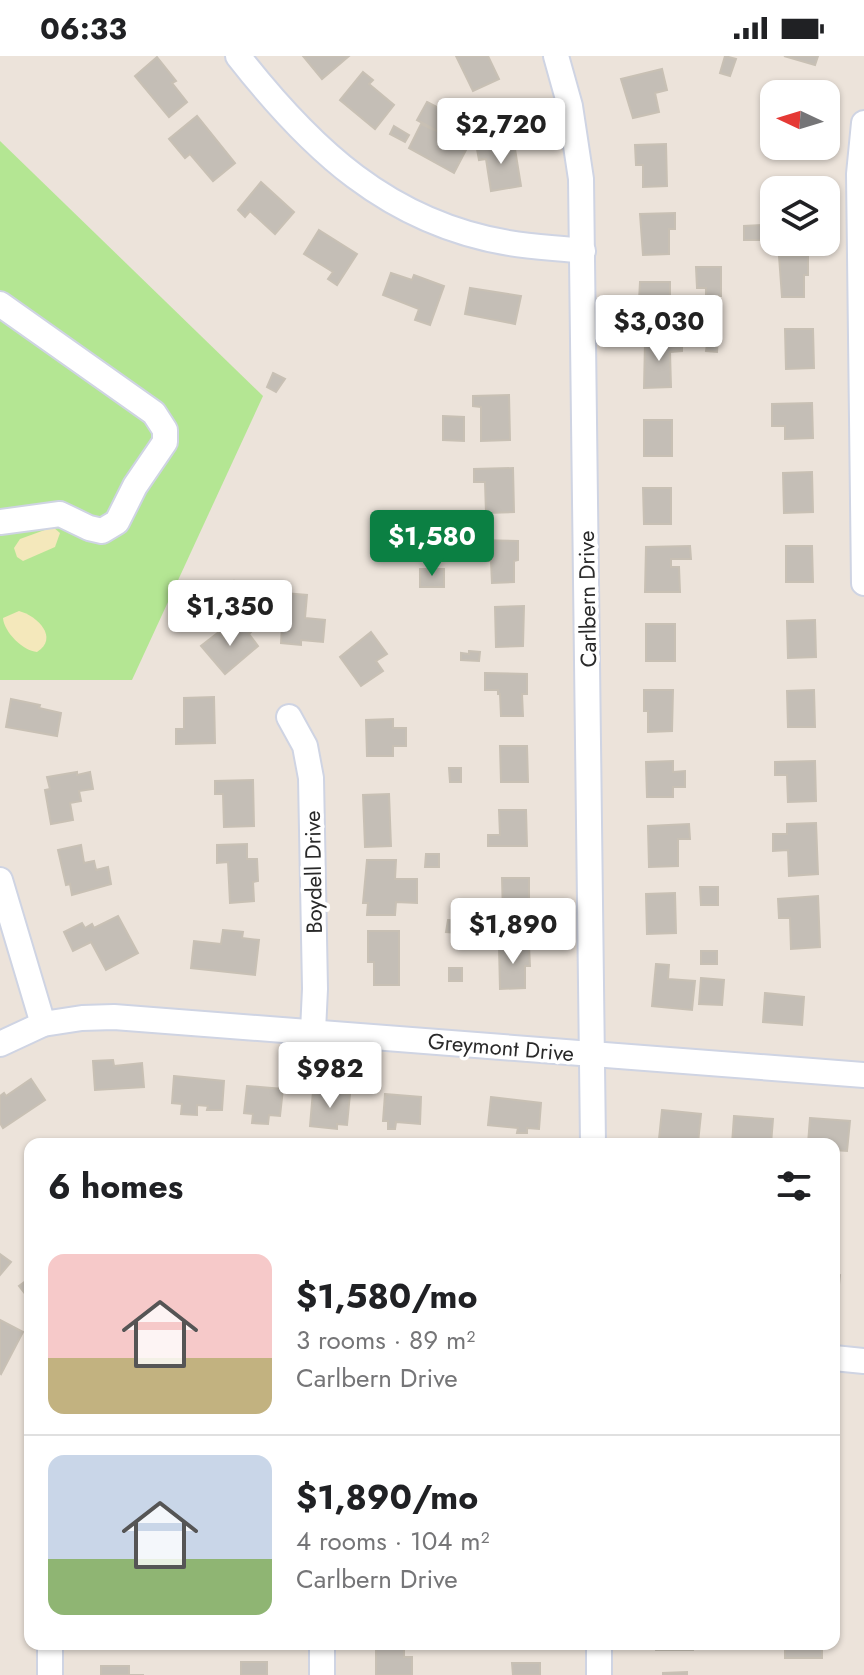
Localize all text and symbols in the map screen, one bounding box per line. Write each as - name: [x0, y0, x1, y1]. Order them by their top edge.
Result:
- text: 06:33: [40, 7, 127, 50]
- north arrow: [760, 80, 840, 160]
- map controls: [760, 80, 840, 256]
- pin: $2,720: [436, 98, 566, 166]
- text: $2,720: [455, 105, 547, 143]
- button: layers: [760, 176, 840, 256]
- pin: $3,030: [594, 295, 724, 363]
- text: $3,030: [614, 302, 704, 340]
- pin: $1,580: [367, 510, 497, 578]
- text: $1,580: [388, 517, 476, 555]
- street label: Carlbern Drive: [570, 530, 604, 668]
- pin: $1,350: [165, 580, 295, 648]
- text: $1,350: [186, 587, 274, 625]
- street label: Boydell Drive: [296, 810, 330, 934]
- pin: $1,890: [448, 898, 578, 966]
- text: $1,890: [469, 905, 557, 943]
- street label: Greymont Drive: [427, 1025, 575, 1069]
- pin: $982: [283, 1042, 377, 1110]
- text: $982: [297, 1049, 363, 1087]
- text: 6 homes: [48, 1162, 183, 1211]
- icon: filters: [772, 1164, 816, 1208]
- text: $1,580/mo: [296, 1272, 477, 1321]
- icon: home: [112, 1286, 208, 1382]
- text: 3 rooms · 89 m²: [296, 1321, 475, 1359]
- text: Carlbern Drive: [296, 1359, 458, 1397]
- text: $1,890/mo: [296, 1473, 478, 1522]
- icon: home: [112, 1487, 208, 1583]
- text: 4 rooms · 104 m²: [296, 1522, 490, 1560]
- text: Carlbern Drive: [296, 1560, 458, 1598]

